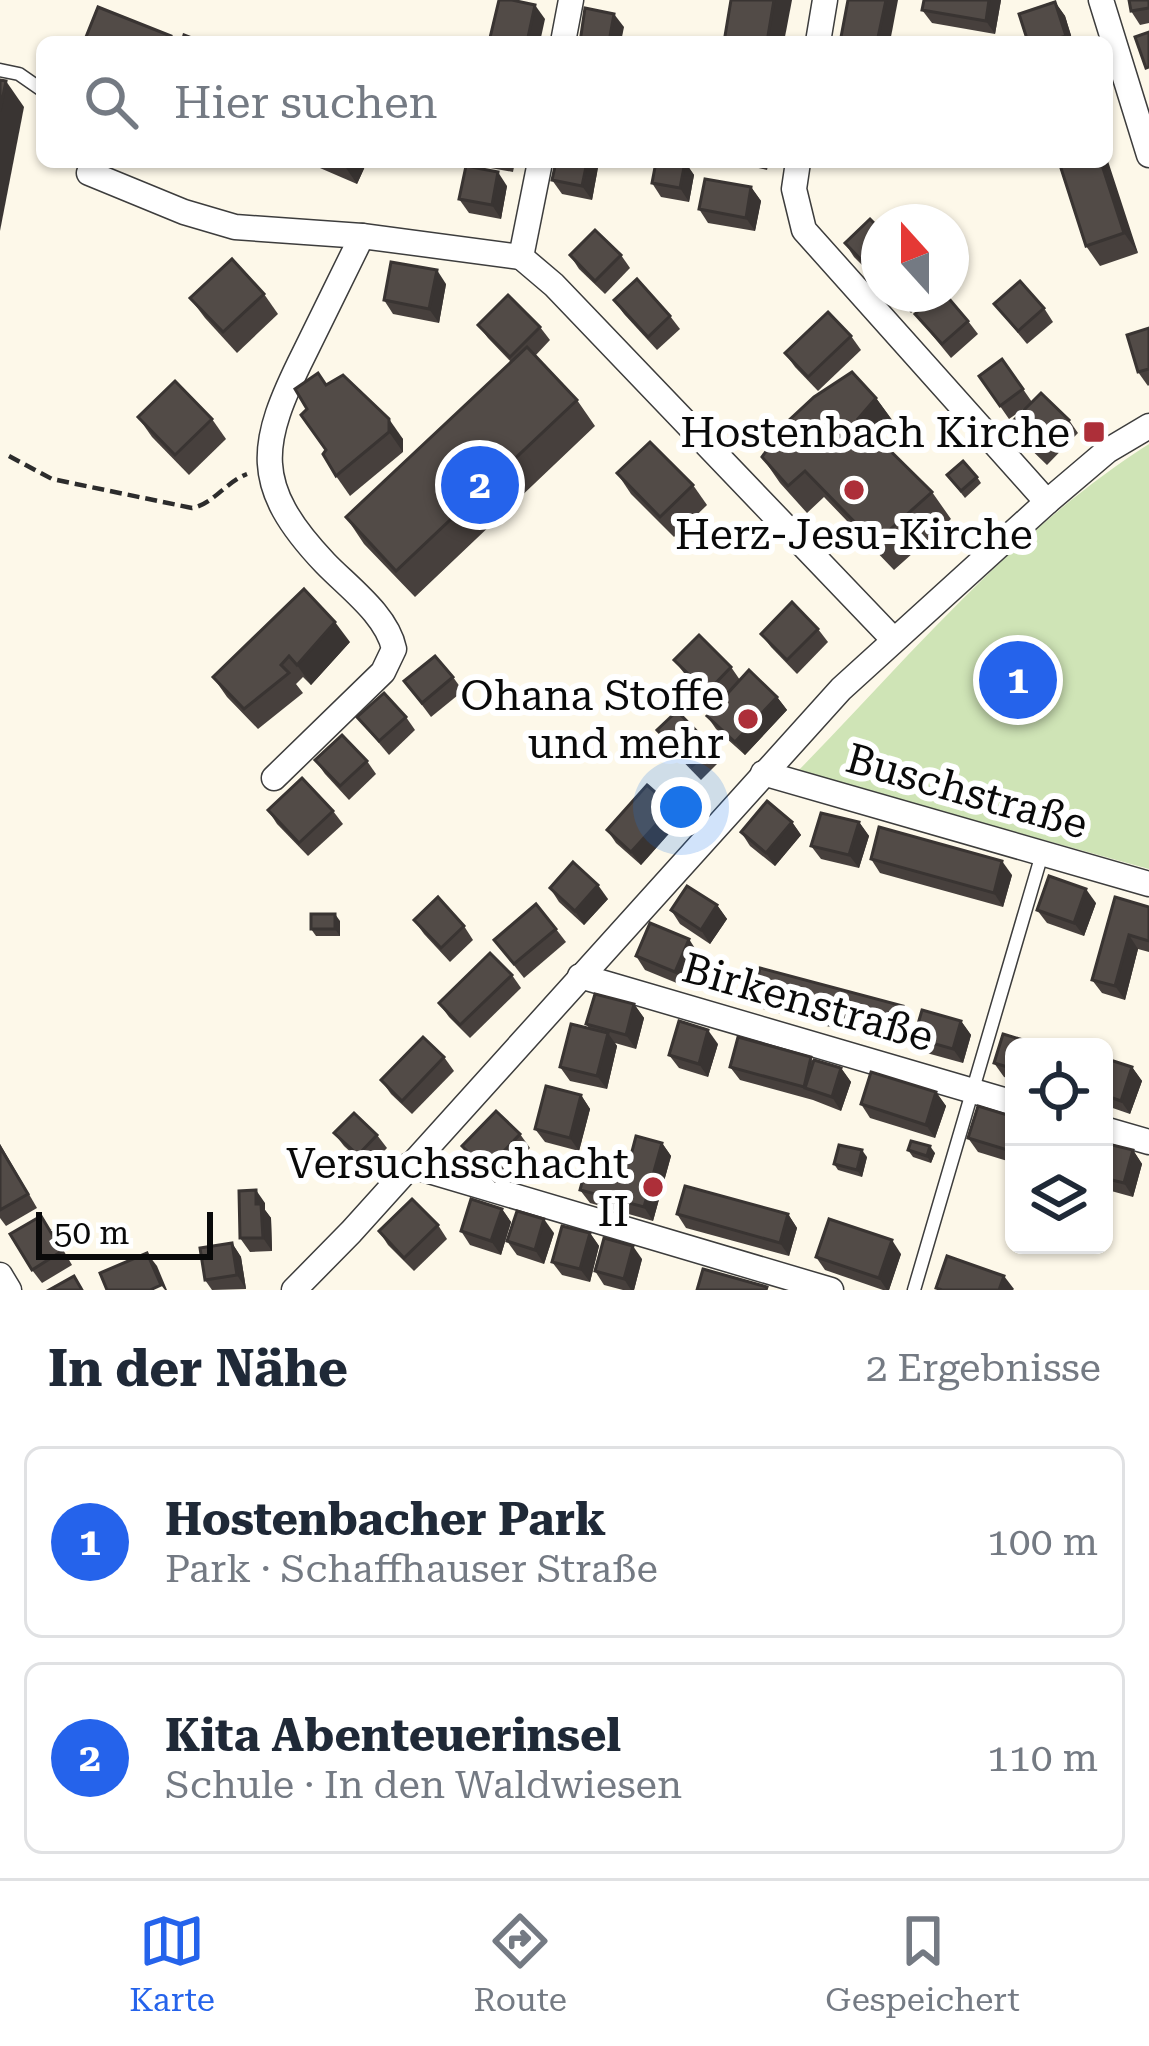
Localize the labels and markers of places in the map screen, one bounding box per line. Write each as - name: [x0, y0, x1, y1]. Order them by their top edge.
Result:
- place label: Hostenbach Kirche: [680, 408, 1070, 457]
- marker: Hostenbach Kirche: [1081, 419, 1107, 445]
- pin: 2: [441, 440, 519, 530]
- marker: Herz-Jesu-Kirche: [841, 477, 867, 503]
- place label: Herz-Jesu-Kirche: [675, 510, 1033, 559]
- pin: 1: [979, 635, 1057, 725]
- place label: Ohana Stoffe und mehr: [460, 671, 724, 768]
- marker: Ohana Stoffe und mehr: [735, 706, 761, 732]
- place label: Versuchsschacht II: [286, 1139, 629, 1236]
- marker: Versuchsschacht II: [640, 1174, 666, 1200]

